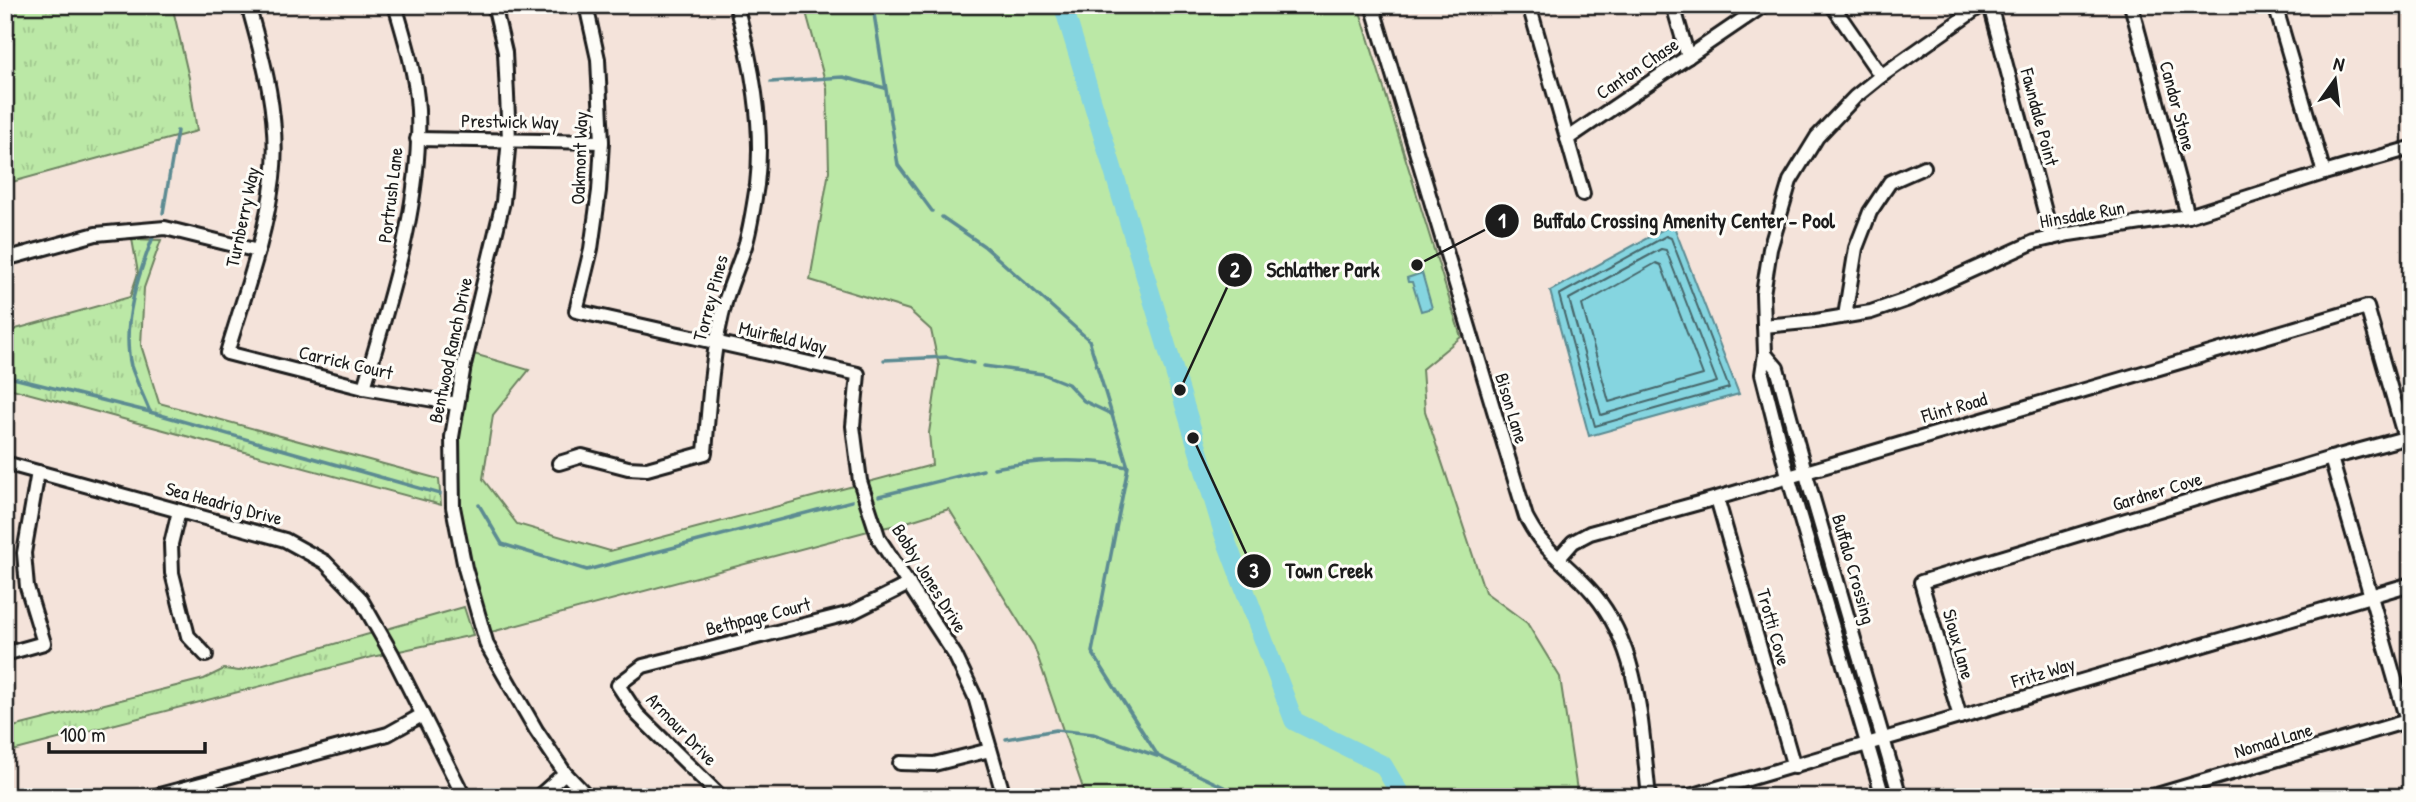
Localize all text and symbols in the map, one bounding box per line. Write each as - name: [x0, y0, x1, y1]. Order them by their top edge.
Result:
- street label: Canton Chase: [1591, 31, 1684, 105]
- north arrow: [2300, 46, 2370, 116]
- text: N: [2331, 50, 2347, 77]
- street label: Candor Stone: [2154, 58, 2203, 154]
- street label: Fawndale Point: [2014, 64, 2066, 169]
- street label: Prestwick Way: [461, 107, 559, 135]
- street label: Oakmont Way: [564, 111, 594, 205]
- street label: Portrush Lane: [371, 145, 409, 244]
- street label: Turnberry Way: [219, 164, 265, 270]
- street label: Hinsdale Run: [2038, 194, 2126, 234]
- callout: Buffalo Crossing Amenity Center - Pool: [1485, 200, 1849, 242]
- text: 1: [1498, 206, 1506, 235]
- text: Buffalo Crossing Amenity Center - Pool: [1533, 206, 1835, 236]
- callout: Schlather Park: [1218, 249, 1394, 291]
- street label: Torrey Pines: [686, 252, 734, 344]
- text: 2: [1230, 255, 1240, 284]
- text: Schlather Park: [1267, 255, 1380, 284]
- street label: Bentwood Ranch Drive: [422, 274, 478, 425]
- street label: Muirfield Way: [736, 314, 830, 360]
- street label: Carrick Court: [296, 339, 396, 386]
- street label: Bison Lane: [1489, 370, 1535, 447]
- street label: Flint Road: [1917, 385, 1990, 429]
- street label: Gardner Cove: [2109, 465, 2205, 517]
- street label: Sea Headrig Drive: [163, 475, 286, 531]
- street label: Buffalo Crossing: [1826, 511, 1882, 627]
- street label: Bobby Jones Drive: [886, 519, 974, 638]
- callout: Town Creek: [1236, 550, 1387, 592]
- text: 3: [1249, 556, 1259, 585]
- text: Town Creek: [1284, 556, 1373, 585]
- street label: Trotti Cove: [1751, 586, 1797, 669]
- street label: Bethpage Court: [703, 590, 814, 642]
- street label: Sioux Lane: [1937, 606, 1982, 682]
- street label: Fritz Way: [2007, 650, 2078, 694]
- street label: Armour Drive: [641, 687, 724, 772]
- scale bar: [49, 711, 205, 755]
- street label: Nomad Lane: [2231, 716, 2316, 764]
- text: 100 m: [60, 720, 106, 749]

